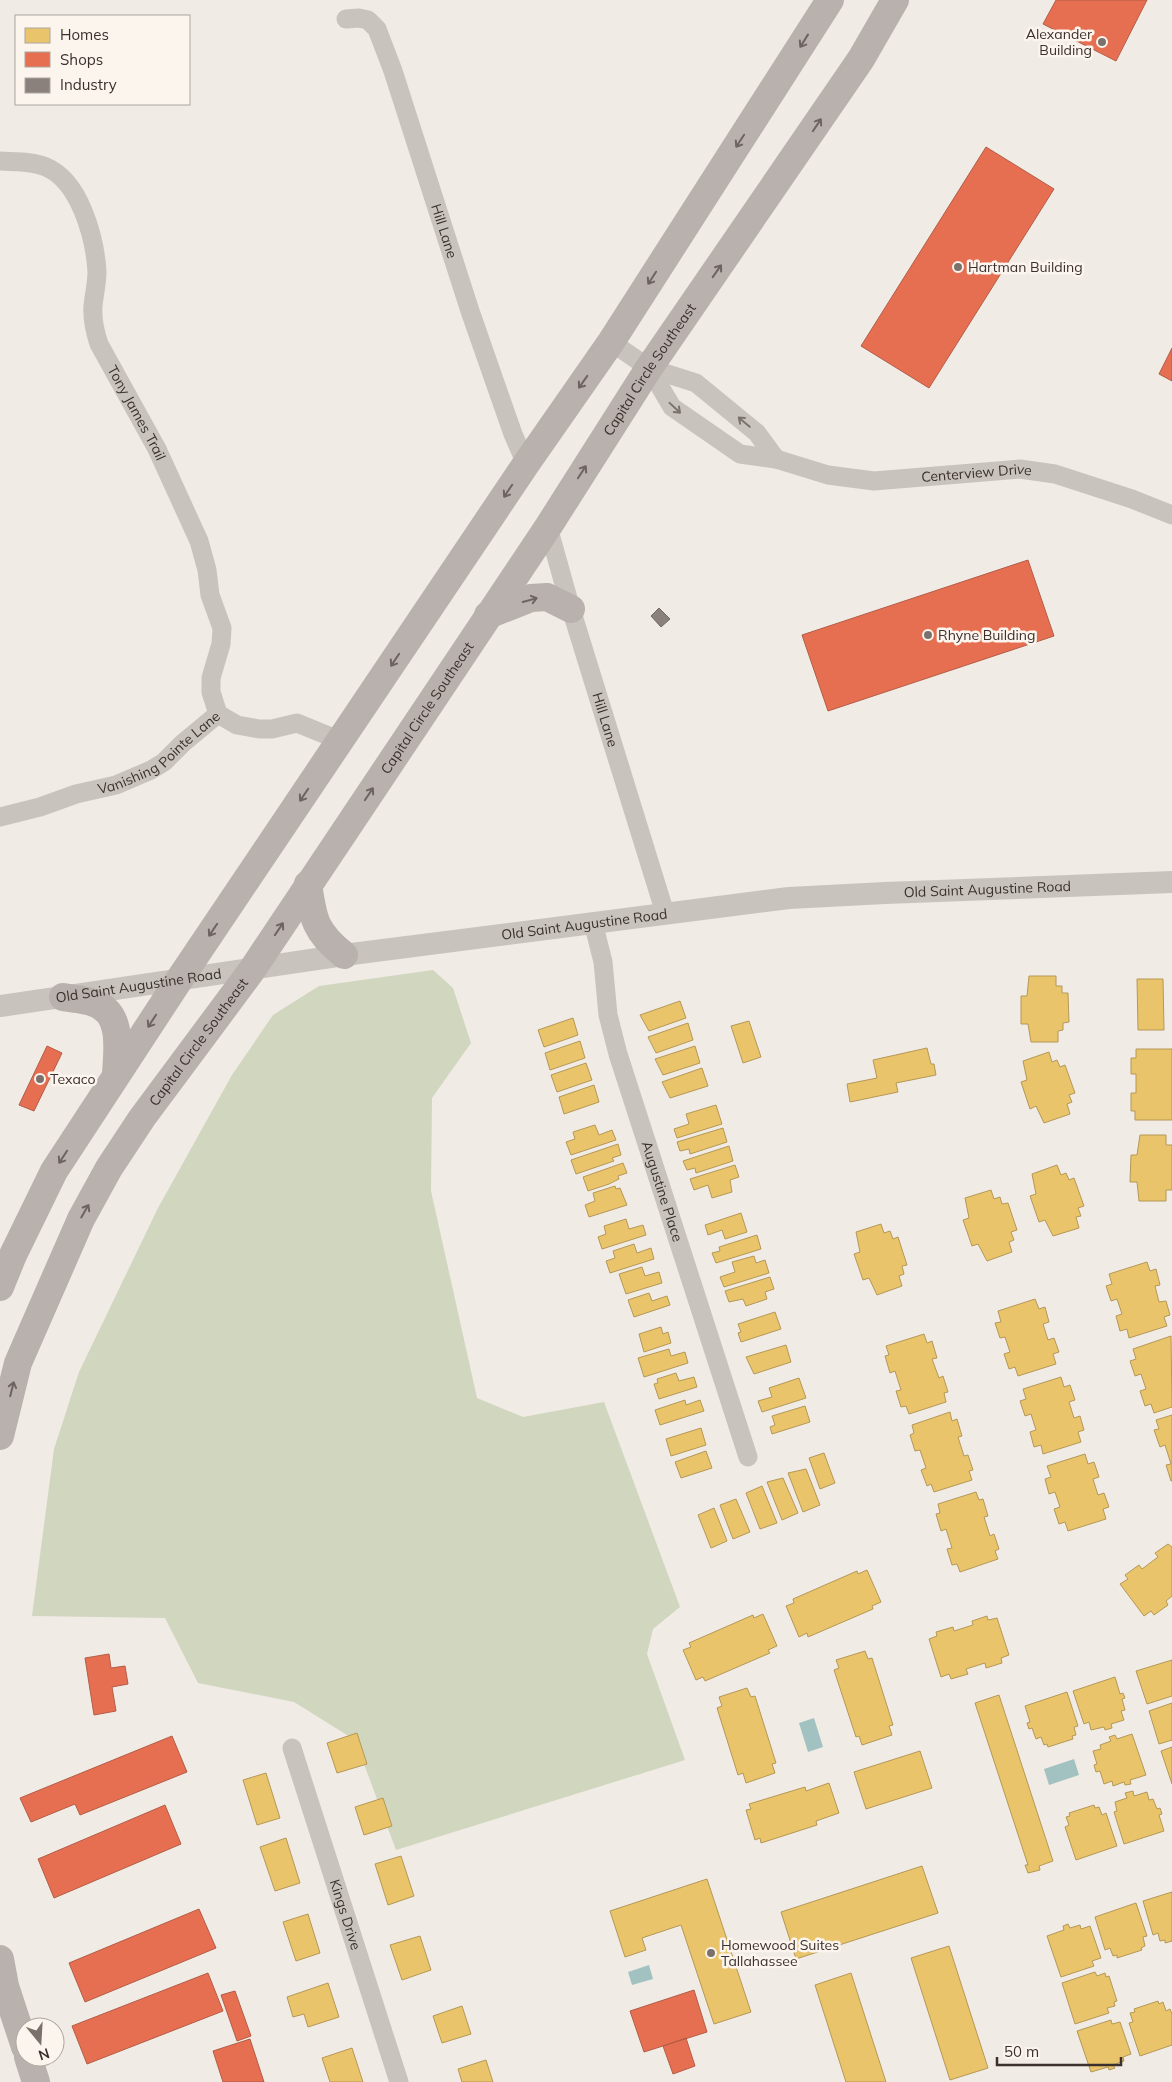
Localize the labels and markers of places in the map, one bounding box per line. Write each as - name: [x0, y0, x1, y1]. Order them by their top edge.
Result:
- place label: Alexander Building: [1026, 25, 1093, 59]
- marker: Alexander Building: [1096, 36, 1108, 48]
- place label: Hartman Building: [968, 258, 1083, 276]
- marker: Hartman Building: [952, 261, 964, 273]
- place label: Rhyne Building: [938, 626, 1035, 644]
- marker: Rhyne Building: [922, 629, 934, 641]
- place label: Texaco: [50, 1070, 96, 1088]
- marker: Texaco: [34, 1073, 46, 1085]
- place label: Homewood Suites Tallahassee: [721, 1936, 839, 1970]
- marker: Homewood Suites Tallahassee: [705, 1947, 717, 1959]

